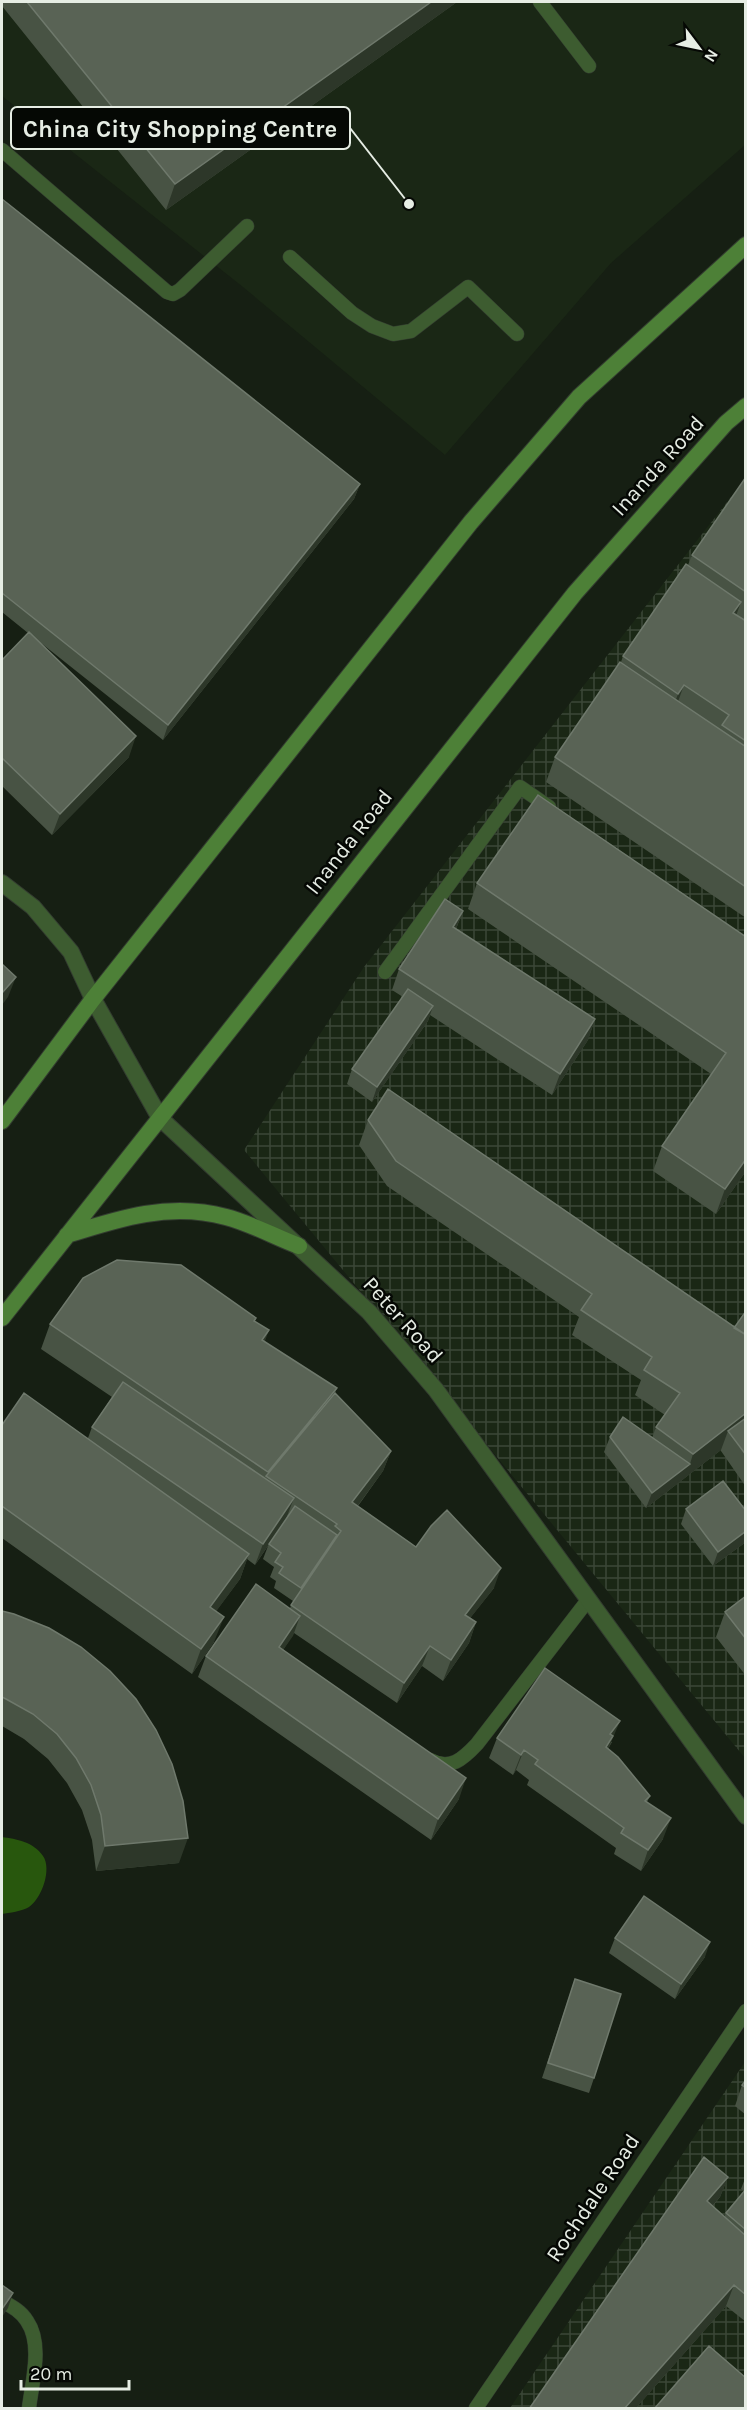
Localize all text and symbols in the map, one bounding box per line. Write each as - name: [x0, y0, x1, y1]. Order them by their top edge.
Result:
- north arrow: [669, 18, 729, 78]
- text: N: [700, 46, 722, 66]
- callout: China City Shopping Centre: [11, 107, 350, 149]
- text: China City Shopping Centre: [23, 115, 337, 143]
- street label: Inanda Road: [606, 411, 710, 521]
- street label: Inanda Road: [300, 784, 398, 900]
- street label: Peter Road: [358, 1272, 448, 1368]
- street label: Rochdale Road: [541, 2129, 645, 2267]
- scale bar: [21, 2353, 129, 2391]
- text: 20 m: [30, 2363, 72, 2385]

